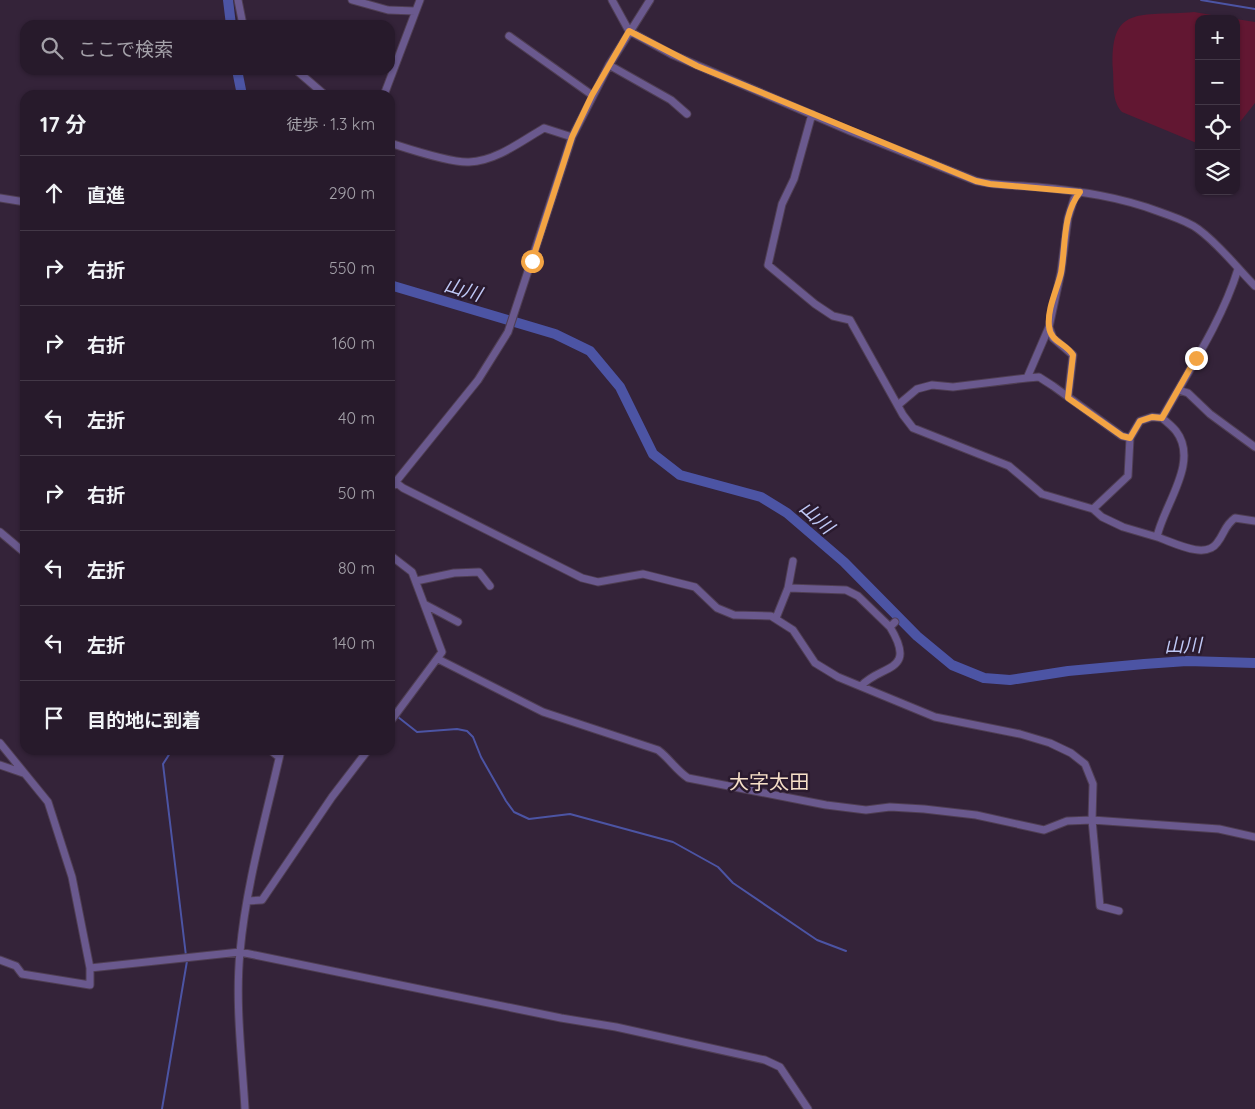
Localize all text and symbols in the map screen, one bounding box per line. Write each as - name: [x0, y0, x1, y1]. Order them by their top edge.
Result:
- map controls: [1195, 15, 1240, 195]
- button: +: [1195, 15, 1240, 60]
- search box: [20, 20, 395, 75]
- icon: search: [38, 34, 66, 62]
- text: ここで検索: [78, 37, 173, 61]
- button: −: [1195, 60, 1240, 105]
- button: locate: [1195, 105, 1240, 150]
- text: 17 分: [40, 111, 87, 137]
- text: 徒歩 · 1.3 km: [286, 114, 375, 134]
- button: layers: [1195, 150, 1240, 195]
- icon: ahead: [40, 179, 68, 207]
- text: 直進: [87, 183, 125, 207]
- text: 290 m: [329, 183, 375, 203]
- route start: [521, 250, 544, 273]
- icon: right: [40, 254, 68, 282]
- text: 右折: [87, 258, 125, 282]
- text: 550 m: [329, 258, 375, 278]
- water label: 山川: [441, 272, 487, 307]
- icon: right: [40, 329, 68, 357]
- text: 右折: [87, 333, 125, 357]
- text: 160 m: [332, 333, 375, 353]
- route end: [1185, 347, 1208, 370]
- icon: left: [40, 404, 68, 432]
- text: 左折: [87, 408, 125, 432]
- text: 40 m: [338, 408, 375, 428]
- icon: right: [40, 479, 68, 507]
- text: 右折: [87, 483, 125, 507]
- text: 50 m: [338, 483, 375, 503]
- water label: 山川: [795, 495, 841, 540]
- icon: left: [40, 554, 68, 582]
- text: 左折: [87, 558, 125, 582]
- text: 80 m: [338, 558, 375, 578]
- icon: left: [40, 629, 68, 657]
- text: 左折: [87, 633, 125, 657]
- text: 140 m: [332, 633, 375, 653]
- water label: 山川: [1164, 633, 1204, 657]
- icon: arrive: [40, 704, 68, 732]
- text: 目的地に到着: [87, 708, 201, 732]
- district label: 大字太田: [729, 769, 809, 794]

